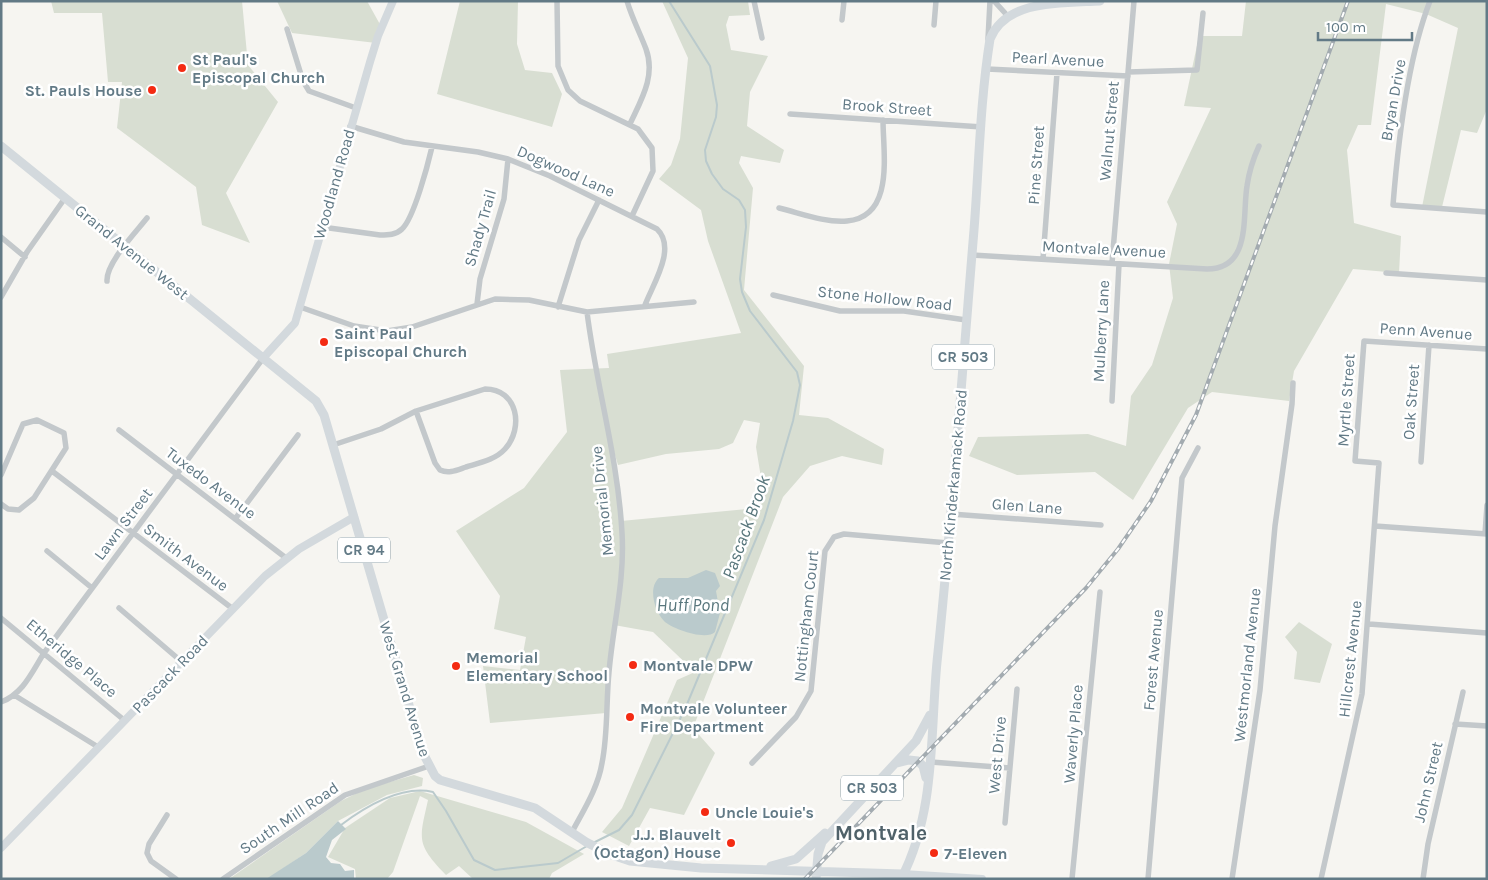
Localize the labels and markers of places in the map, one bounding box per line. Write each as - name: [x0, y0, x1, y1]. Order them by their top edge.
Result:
- place label: St Paul's Episcopal Church: [192, 50, 325, 87]
- marker: St Paul's Episcopal Church: [176, 62, 188, 74]
- place label: St. Pauls House: [25, 81, 142, 100]
- marker: St. Pauls House: [146, 84, 158, 96]
- place label: Saint Paul Episcopal Church: [334, 324, 467, 361]
- marker: Saint Paul Episcopal Church: [318, 336, 330, 348]
- place label: Memorial Elementary School: [466, 648, 608, 685]
- place label: Montvale DPW: [643, 656, 753, 675]
- marker: Montvale DPW: [627, 659, 639, 671]
- marker: Memorial Elementary School: [450, 660, 462, 672]
- place label: Montvale Volunteer Fire Department: [640, 699, 788, 736]
- marker: Montvale Volunteer Fire Department: [624, 711, 636, 723]
- place label: Uncle Louie's: [715, 803, 814, 822]
- marker: Uncle Louie's: [699, 806, 711, 818]
- place label: J.J. Blauvelt (Octagon) House: [593, 825, 721, 862]
- marker: J.J. Blauvelt (Octagon) House: [725, 837, 737, 849]
- place label: 7-Eleven: [944, 844, 1007, 863]
- marker: 7-Eleven: [928, 847, 940, 859]

